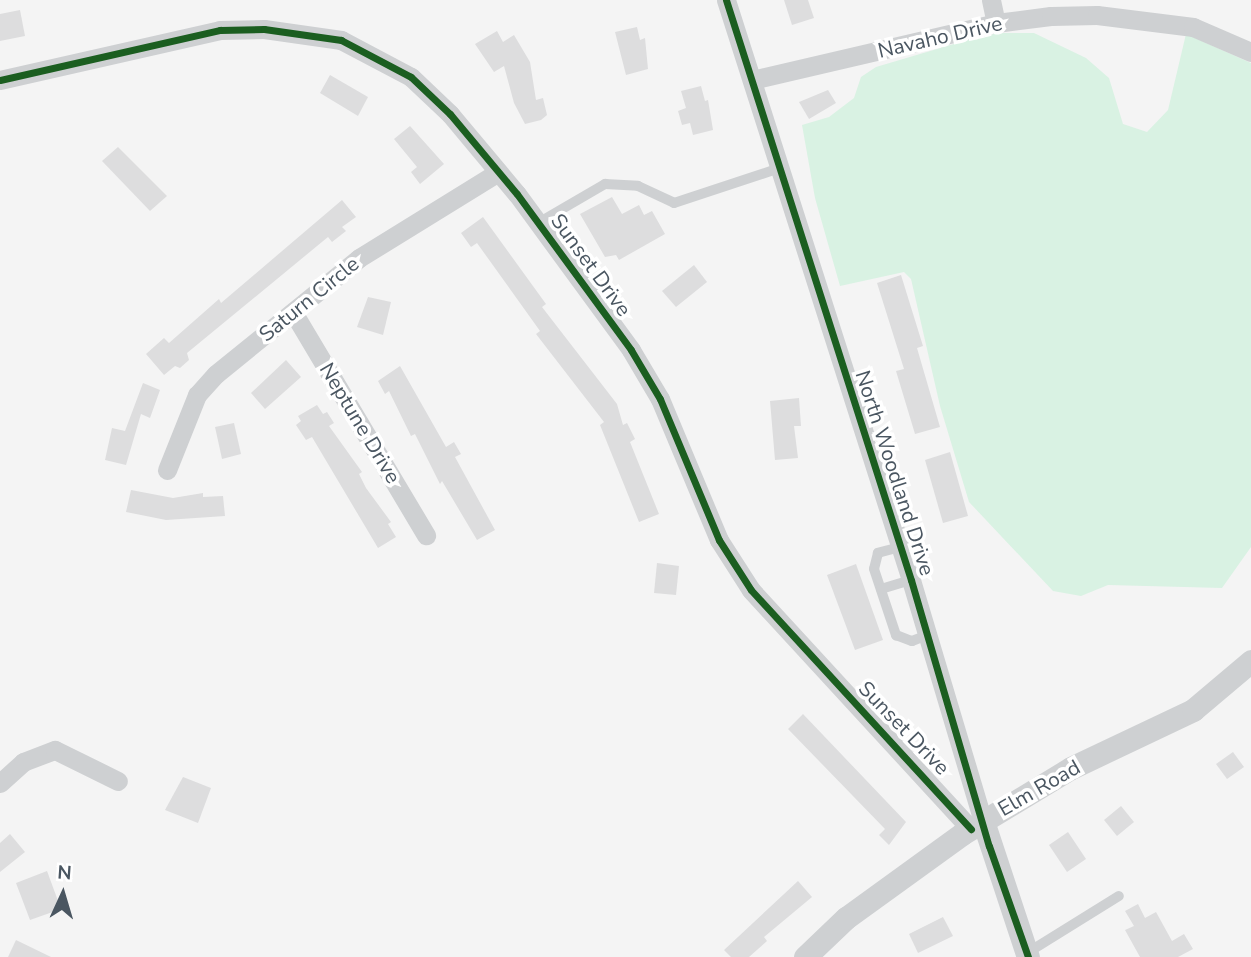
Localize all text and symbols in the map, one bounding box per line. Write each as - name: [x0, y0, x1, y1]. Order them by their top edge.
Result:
- street label: Navaho Drive: [875, 10, 1005, 64]
- street label: Sunset Drive: [545, 209, 637, 321]
- street label: Saturn Circle: [254, 251, 364, 347]
- street label: Neptune Drive: [314, 358, 406, 488]
- street label: North Woodland Drive: [850, 367, 940, 579]
- street label: Sunset Drive: [853, 676, 955, 780]
- street label: Elm Road: [993, 754, 1085, 822]
- north arrow: [28, 859, 98, 929]
- text: N: [56, 860, 72, 887]

